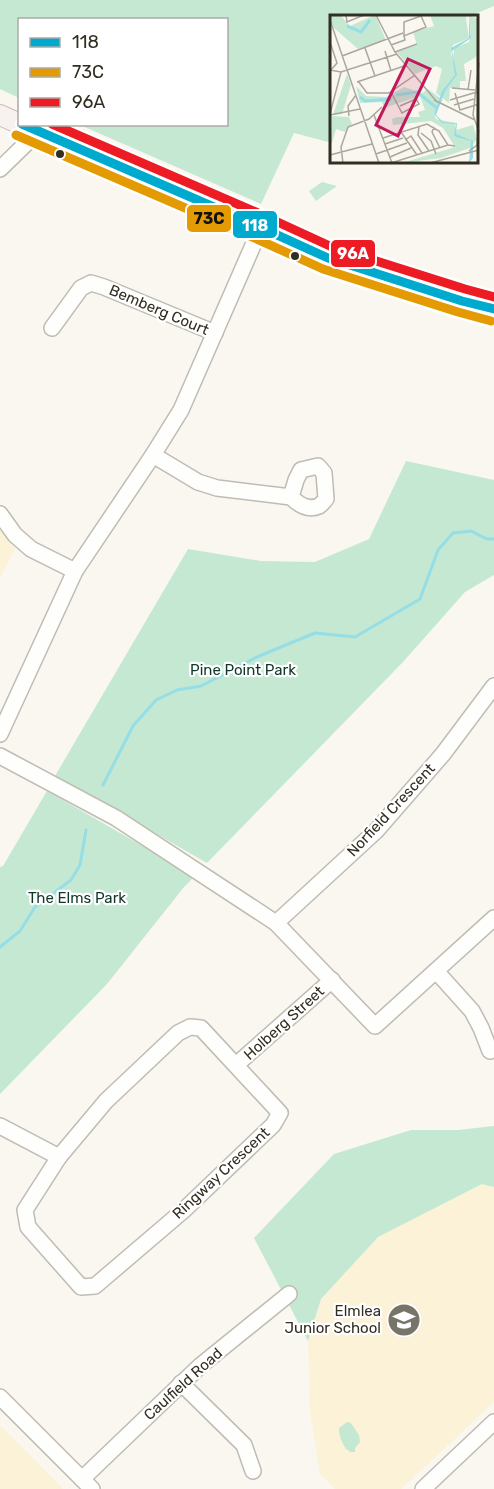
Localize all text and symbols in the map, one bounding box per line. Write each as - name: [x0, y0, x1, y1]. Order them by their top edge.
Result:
- inset map: [330, 15, 479, 164]
- legend: [18, 18, 228, 126]
- text: 118: [72, 31, 99, 53]
- text: 73C: [72, 61, 104, 83]
- text: 96A: [72, 91, 105, 113]
- unlabelled marker: [54, 148, 66, 160]
- line badge: 73C: [186, 204, 232, 233]
- text: 73C: [194, 209, 224, 228]
- line badge: 118: [232, 210, 278, 239]
- text: 118: [242, 216, 269, 235]
- line badge: 96A: [330, 239, 376, 268]
- text: 96A: [337, 244, 370, 263]
- unlabelled marker: [289, 250, 301, 262]
- street label: Bemberg Court: [106, 281, 212, 339]
- park label: Pine Point Park: [190, 661, 296, 679]
- street label: Norfield Crescent: [343, 760, 439, 860]
- park label: The Elms Park: [28, 889, 126, 907]
- street label: Holberg Street: [240, 982, 328, 1064]
- street label: Ringway Crescent: [169, 1123, 273, 1223]
- place label: Elmlea Junior School: [285, 1302, 381, 1337]
- school or university icon: Elmlea Junior School: [386, 1302, 422, 1338]
- street label: Caulfield Road: [140, 1344, 226, 1424]

